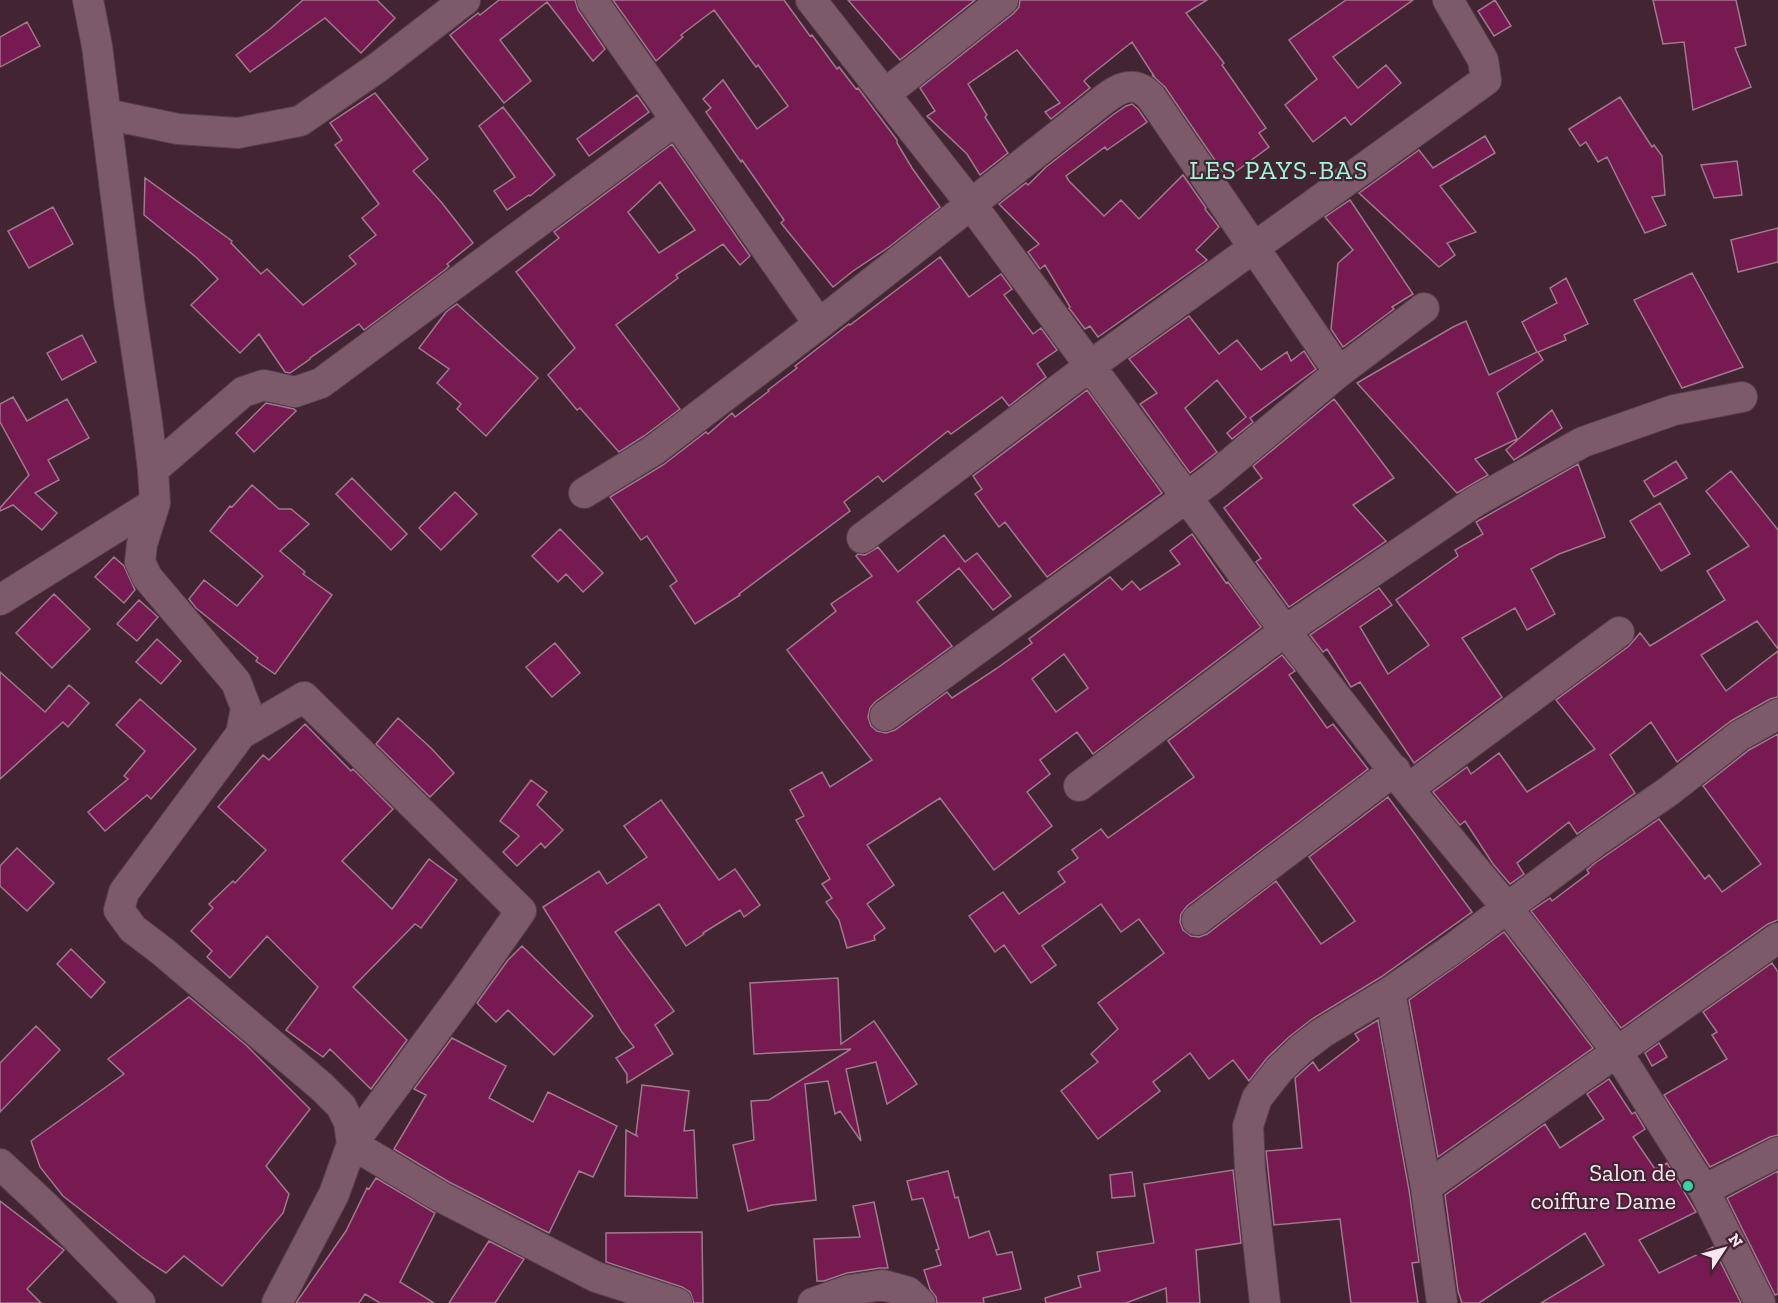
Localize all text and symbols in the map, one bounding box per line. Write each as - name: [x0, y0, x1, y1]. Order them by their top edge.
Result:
- district label: LES PAYS-BAS: [1189, 154, 1369, 186]
- place label: Salon de coiffure Dame: [1530, 1158, 1676, 1215]
- marker: Salon de coiffure Dame: [1681, 1179, 1695, 1193]
- north arrow: [1694, 1219, 1754, 1279]
- text: N: [1724, 1230, 1747, 1251]

